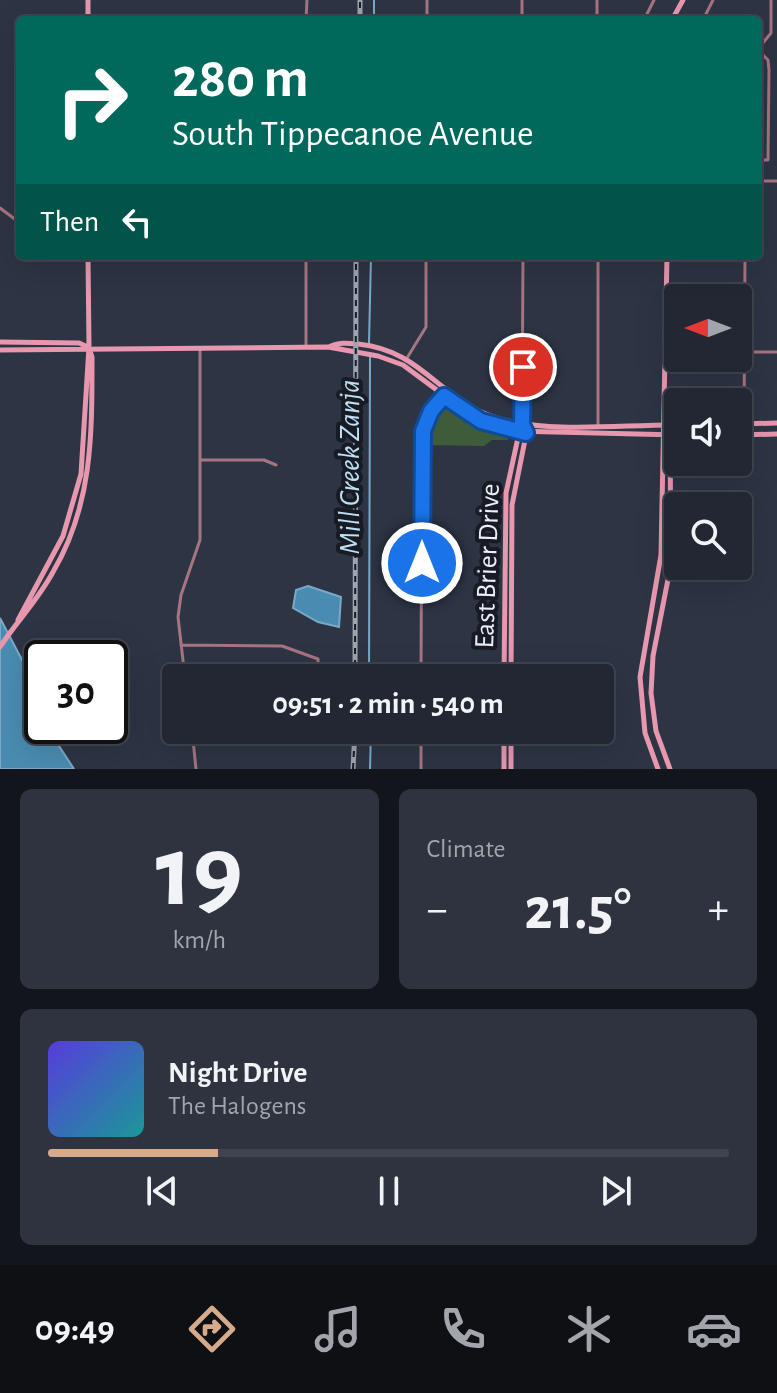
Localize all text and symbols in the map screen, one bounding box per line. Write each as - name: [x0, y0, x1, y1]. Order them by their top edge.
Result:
- icon: right: [40, 48, 144, 152]
- text: 280 m: [172, 51, 309, 107]
- text: South Tippecanoe Avenue: [172, 116, 534, 152]
- icon: left: [115, 200, 159, 244]
- text: Then: [40, 207, 99, 237]
- north arrow: [664, 284, 752, 372]
- map controls: [664, 284, 752, 580]
- pin: [489, 333, 557, 401]
- icon: arrive: [501, 345, 545, 389]
- water label: Mill Creek Zanja: [335, 379, 365, 555]
- button: sound: [664, 388, 752, 476]
- street label: East Brier Drive: [471, 483, 505, 649]
- button: search: [664, 492, 752, 580]
- position arrow: [380, 521, 464, 605]
- speed limit sign: 30: [24, 640, 128, 744]
- text: 09:51 · 2 min · 540 m: [272, 689, 504, 719]
- text: 19: [155, 821, 243, 925]
- text: Climate: [427, 836, 505, 862]
- text: 21.5°: [524, 880, 631, 940]
- text: −: [427, 888, 448, 932]
- text: +: [708, 888, 729, 932]
- text: km/h: [172, 927, 226, 953]
- text: Night Drive: [168, 1058, 307, 1088]
- text: The Halogens: [168, 1093, 306, 1119]
- icon: previous: [140, 1169, 184, 1213]
- icon: pause: [367, 1169, 411, 1213]
- icon: next: [594, 1169, 638, 1213]
- icon: directions: [184, 1301, 240, 1357]
- icon: music: [310, 1301, 366, 1357]
- icon: phone: [435, 1301, 491, 1357]
- icon: climate: [561, 1301, 617, 1357]
- icon: car: [686, 1301, 742, 1357]
- text: 09:49: [35, 1311, 115, 1347]

